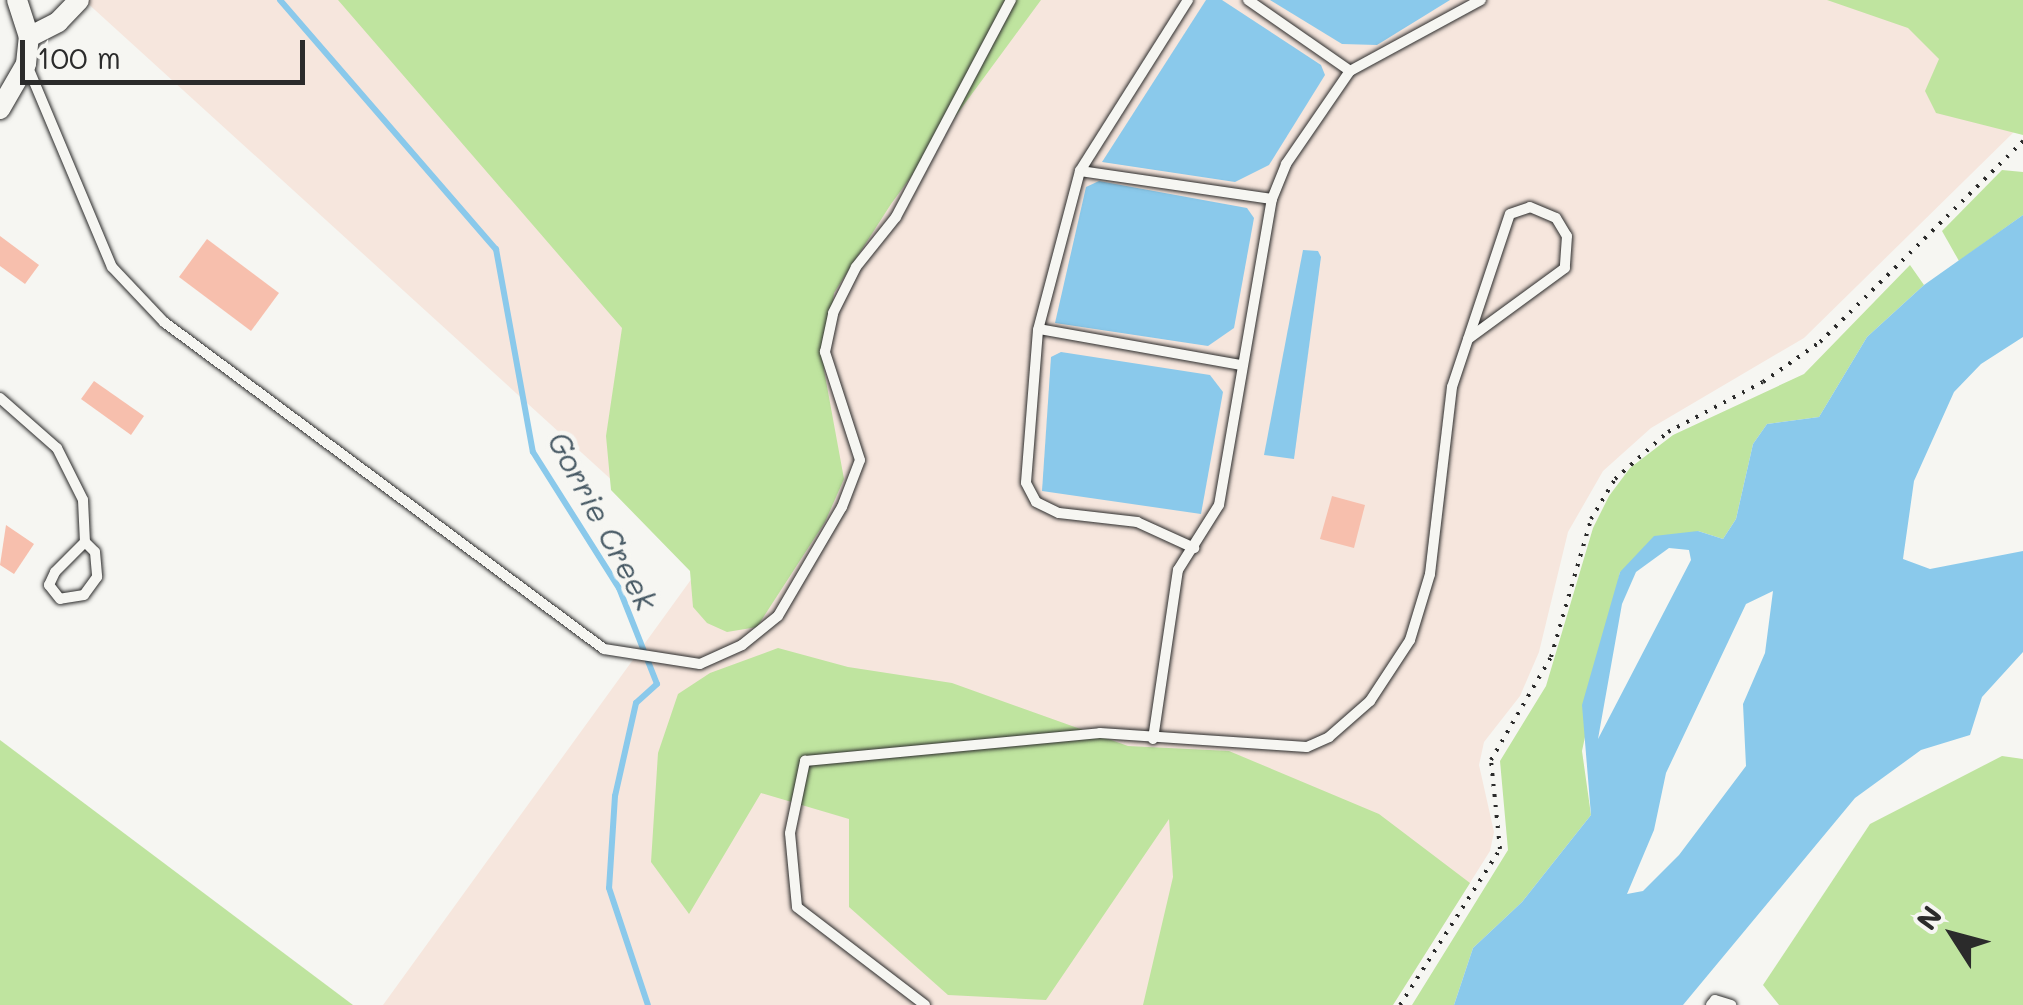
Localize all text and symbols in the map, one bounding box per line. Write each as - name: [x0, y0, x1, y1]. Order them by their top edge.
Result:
- scale bar: [25, 20, 310, 82]
- text: 100 m: [37, 37, 121, 77]
- water label: Gorrie Creek: [541, 426, 665, 616]
- north arrow: [1903, 885, 2003, 985]
- text: N: [1908, 898, 1950, 937]

